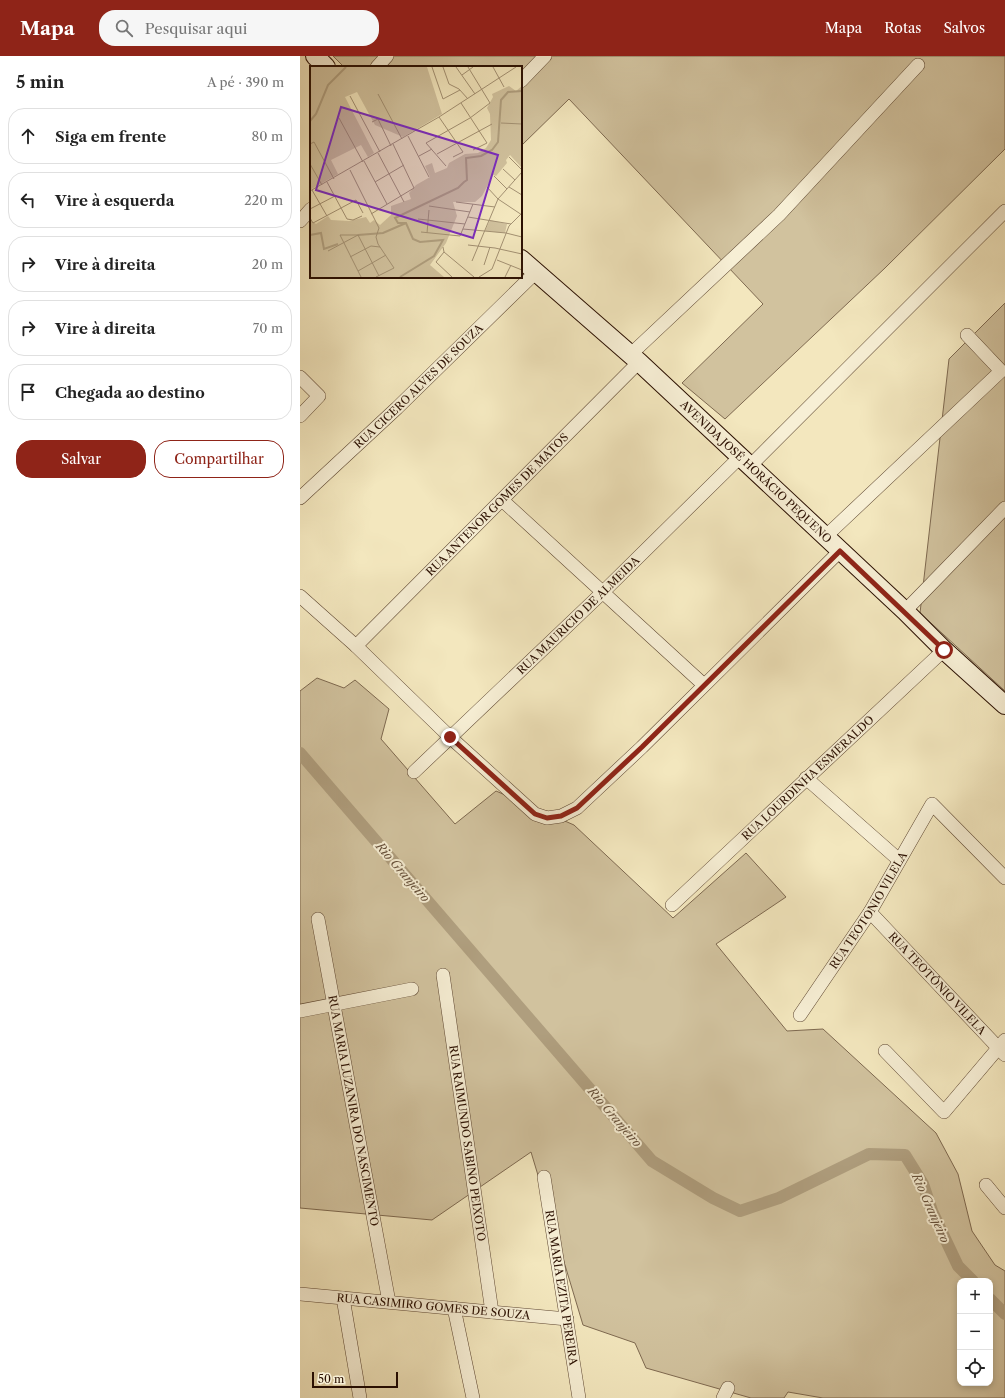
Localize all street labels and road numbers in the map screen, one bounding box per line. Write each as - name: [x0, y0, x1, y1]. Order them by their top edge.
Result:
- street label: RUA CICERO ALVES DE SOUZA: [351, 320, 486, 451]
- street label: AVENIDA JOSÉ HORÁCIO PEQUENO: [677, 397, 835, 546]
- street label: RUA ANTENOR GOMES DE MATOS: [423, 430, 571, 579]
- street label: RUA MAURICIO DE ALMEIDA: [514, 553, 643, 677]
- street label: RUA LOURDINHA ESMERALDO: [739, 712, 877, 843]
- street label: RUA TEOTONIO VILELA: [826, 849, 911, 972]
- street label: RUA TEOTÔNIO VILELA: [886, 929, 990, 1038]
- street label: RUA MARIA LUZANIRA DO NASCIMENTO: [325, 994, 382, 1227]
- street label: RUA RAIMUNDO SABINO PEIXOTO: [446, 1044, 489, 1242]
- street label: RUA MARIA EZITA PEREIRA: [542, 1209, 581, 1367]
- street label: RUA CASIMIRO GOMES DE SOUZA: [336, 1290, 532, 1323]

